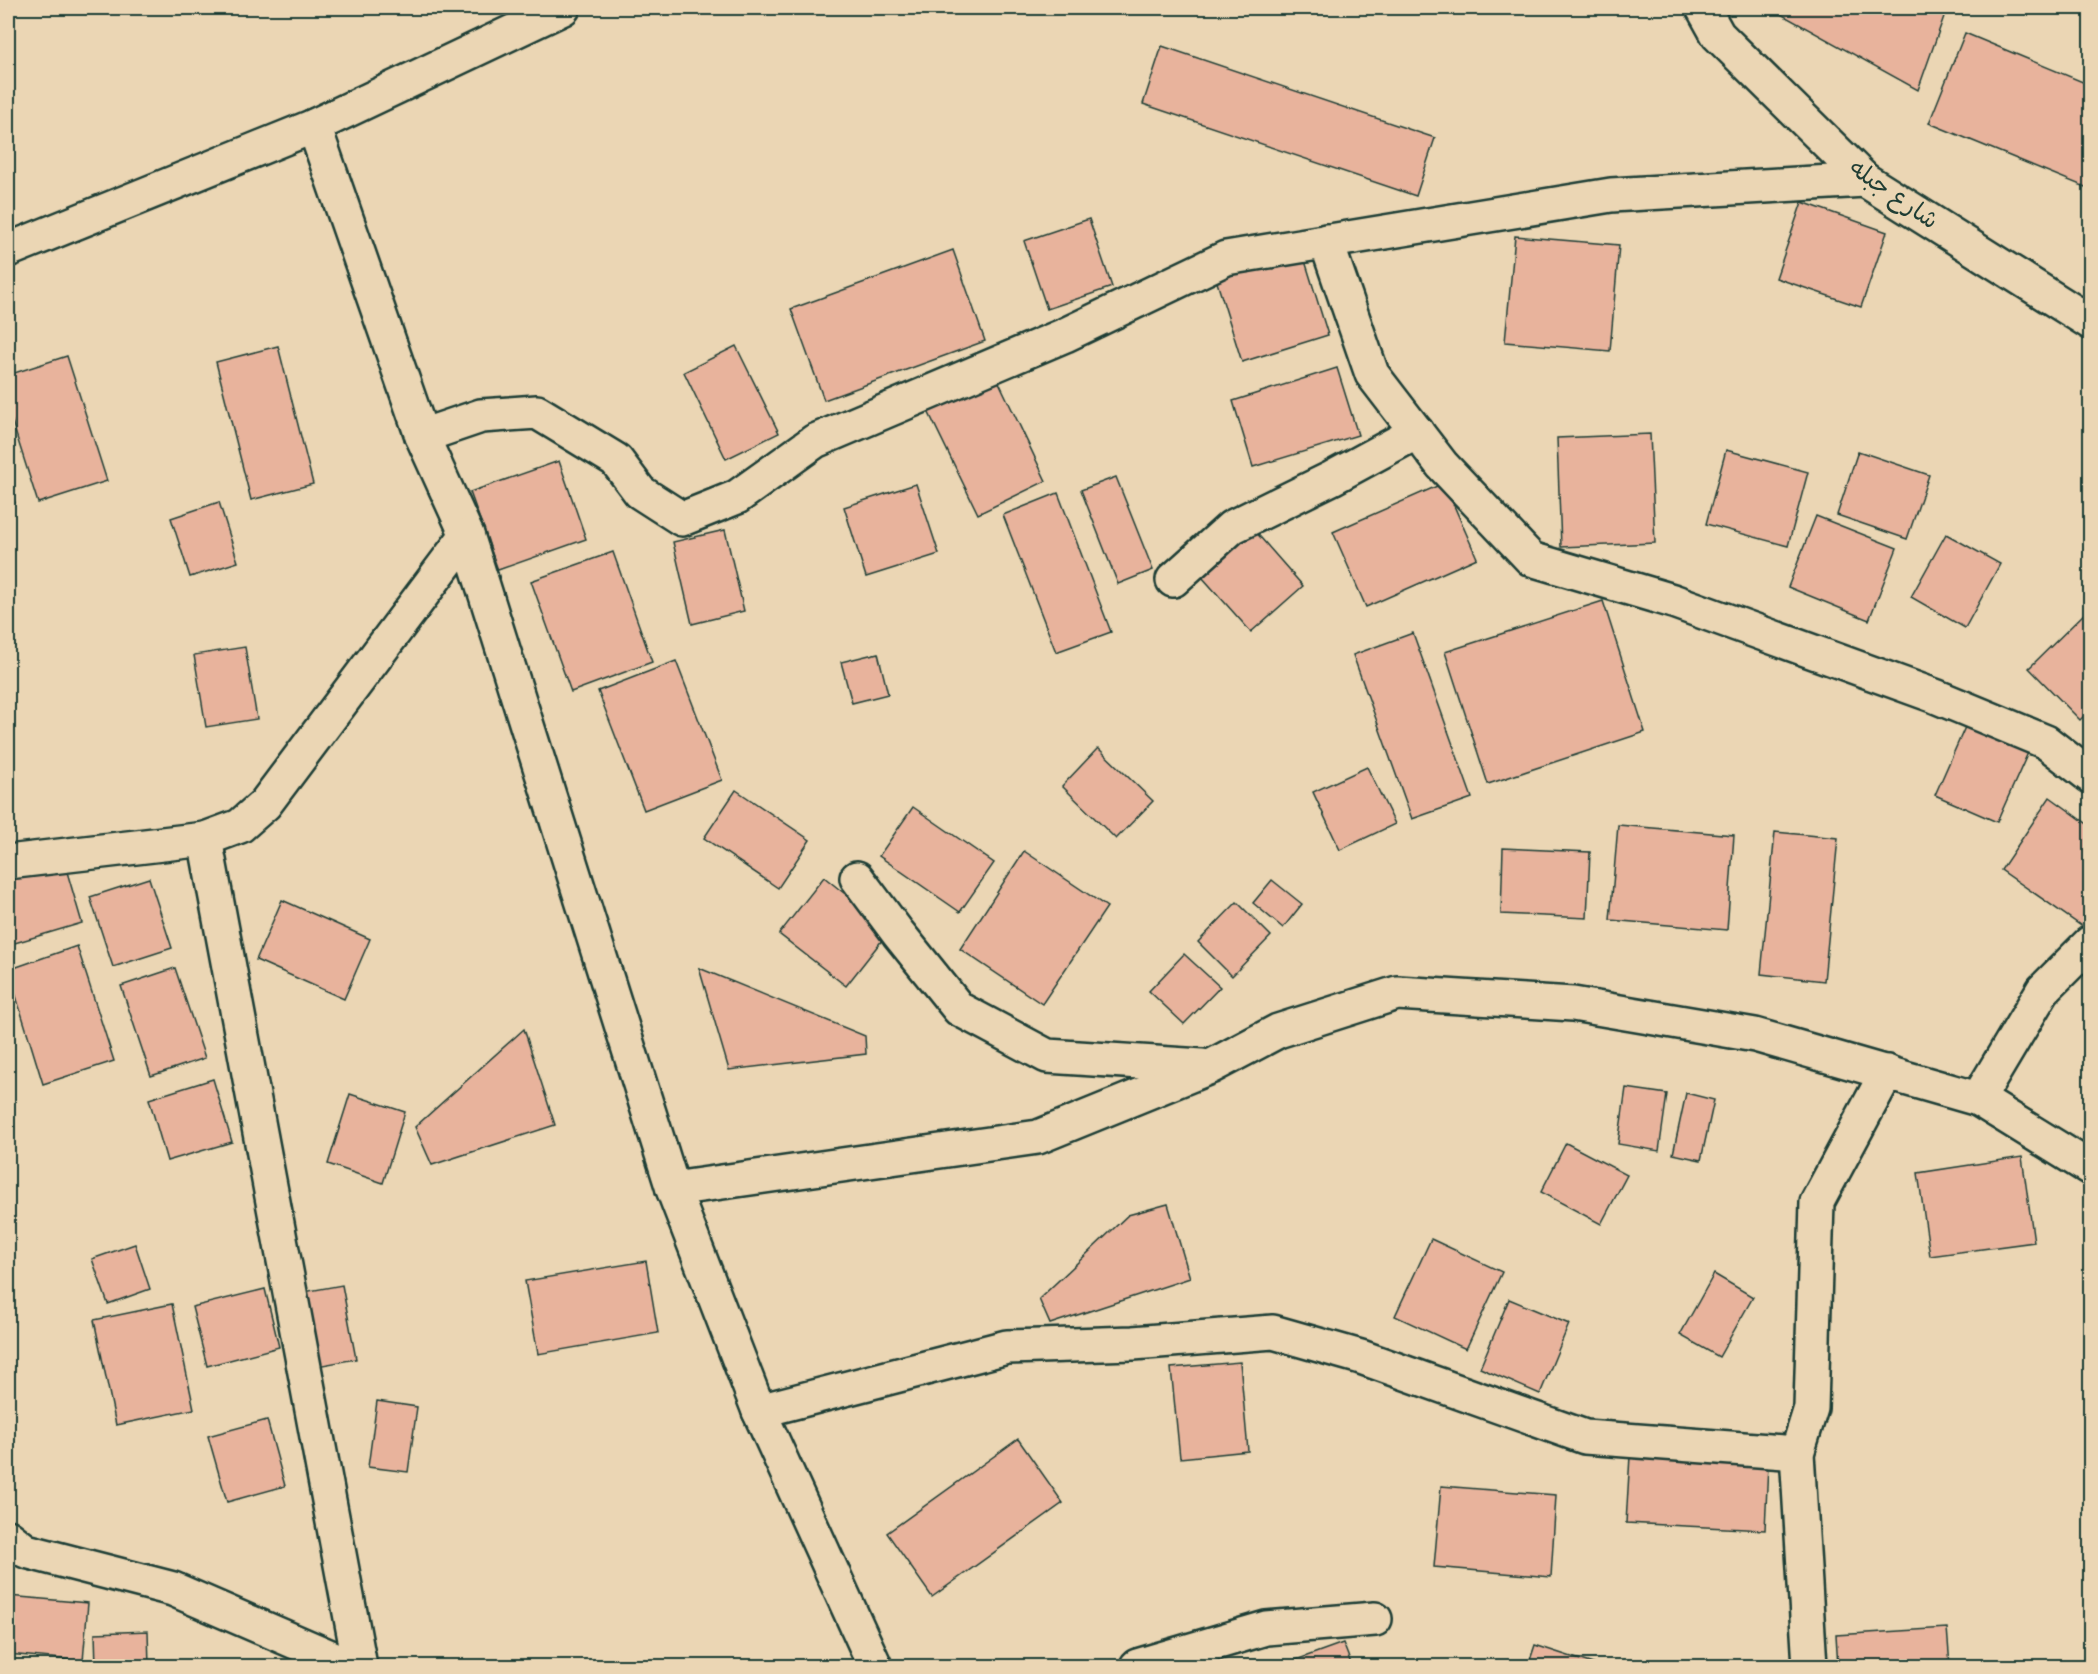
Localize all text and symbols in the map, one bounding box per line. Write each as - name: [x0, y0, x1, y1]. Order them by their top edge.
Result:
- street label: شارع جبله: [1843, 153, 1944, 237]

